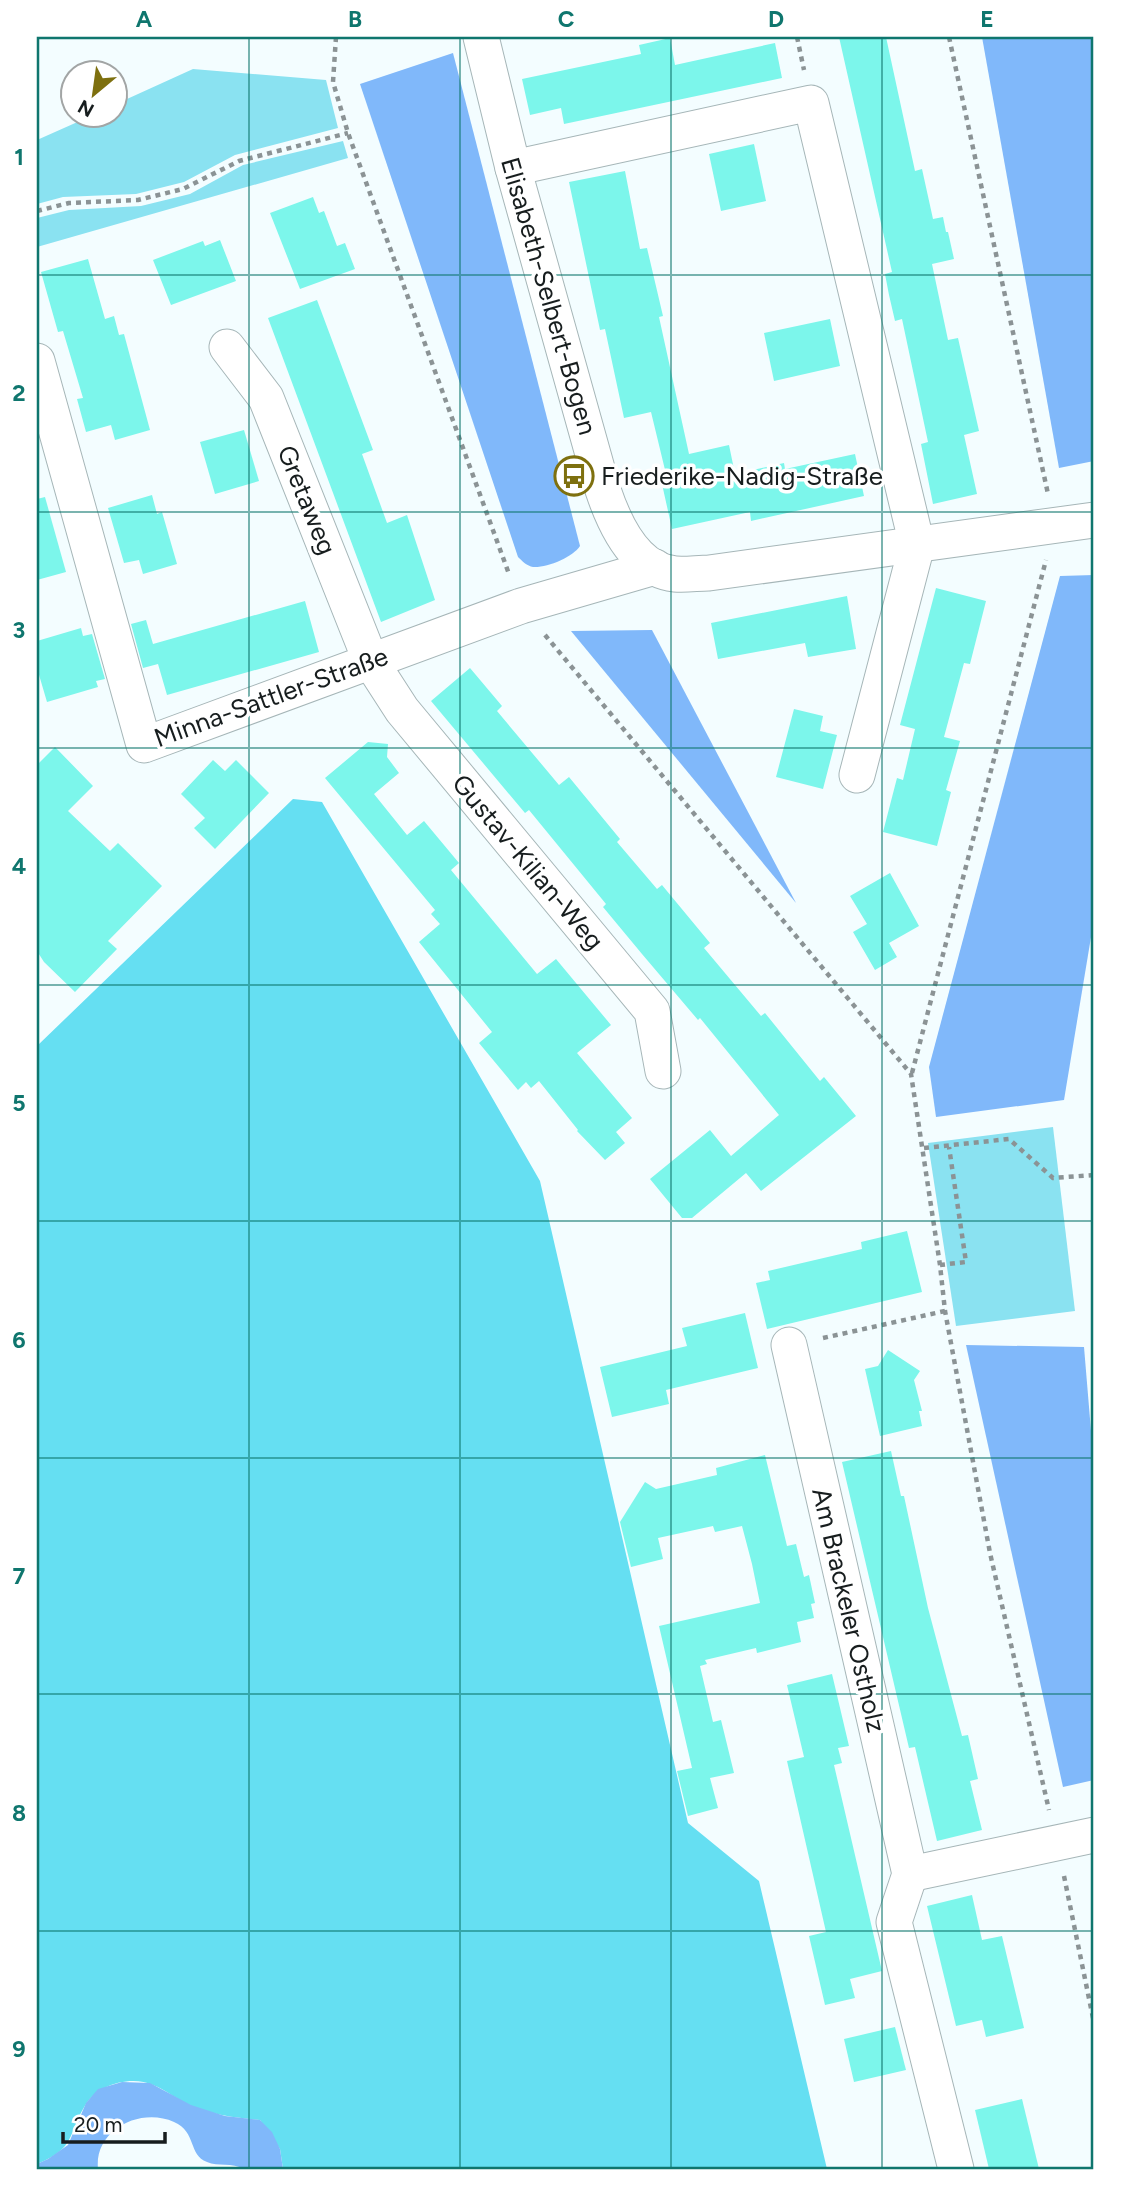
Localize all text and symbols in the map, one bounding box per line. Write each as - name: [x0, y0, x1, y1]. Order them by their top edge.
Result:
- text: A: [136, 5, 153, 33]
- text: B: [348, 5, 362, 33]
- text: C: [558, 5, 575, 33]
- text: D: [768, 5, 784, 33]
- text: E: [980, 5, 994, 33]
- north arrow: [60, 60, 130, 130]
- text: N: [74, 95, 98, 122]
- text: 1: [14, 143, 24, 171]
- street label: Elisabeth-Selbert-Bogen: [494, 154, 604, 438]
- text: 2: [12, 379, 26, 407]
- street label: Gretaweg: [271, 441, 343, 559]
- bus stop icon: Friederike-Nadig-Straße: [553, 455, 595, 497]
- place label: Friederike-Nadig-Straße: [601, 460, 883, 492]
- text: 3: [13, 616, 25, 644]
- street label: Minna-Sattler-Straße: [150, 640, 392, 754]
- street label: Gustav-Kilian-Weg: [445, 768, 611, 956]
- text: 4: [12, 852, 26, 880]
- text: 5: [12, 1089, 26, 1117]
- text: 6: [12, 1326, 26, 1354]
- street label: Am Brackeler Ostholz: [805, 1485, 893, 1735]
- text: 7: [13, 1562, 26, 1590]
- text: 8: [12, 1799, 26, 1827]
- text: 9: [12, 2035, 26, 2063]
- scale bar: [63, 2101, 164, 2145]
- text: 20 m: [74, 2112, 122, 2137]

